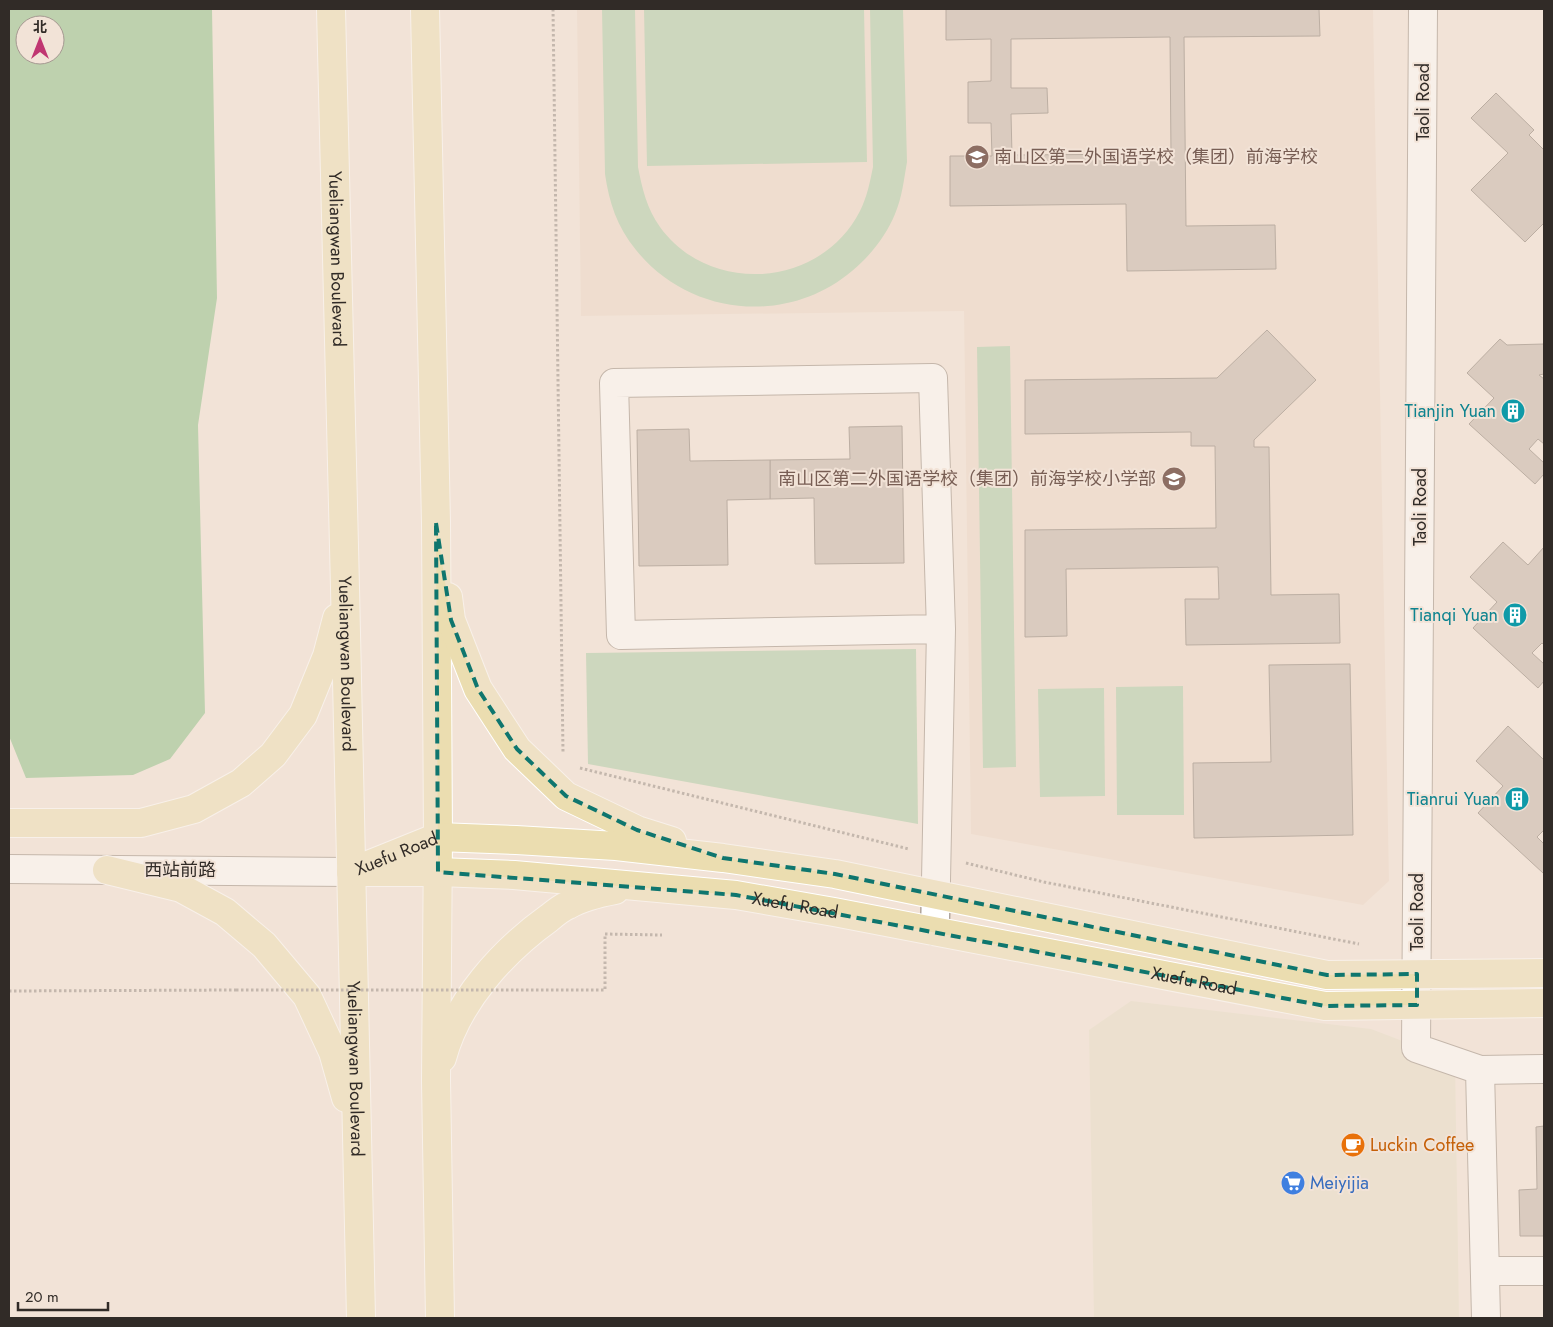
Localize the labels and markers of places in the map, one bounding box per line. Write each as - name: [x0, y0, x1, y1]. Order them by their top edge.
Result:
- school or university icon: 南山区第二外国语学校（集团）前海学校: [964, 144, 990, 170]
- place label: 南山区第二外国语学校（集团）前海学校: [994, 144, 1318, 170]
- place label: Tianjin Yuan: [1405, 398, 1496, 424]
- building icon: Tianjin Yuan: [1500, 398, 1526, 424]
- place label: 南山区第二外国语学校（集团）前海学校小学部: [778, 466, 1156, 492]
- school or university icon: 南山区第二外国语学校（集团）前海学校小学部: [1161, 466, 1187, 492]
- place label: Tianqi Yuan: [1410, 602, 1498, 628]
- building icon: Tianqi Yuan: [1502, 602, 1528, 628]
- place label: Tianrui Yuan: [1407, 786, 1500, 812]
- building icon: Tianrui Yuan: [1504, 786, 1530, 812]
- cafe icon: Luckin Coffee: [1340, 1132, 1366, 1158]
- place label: Luckin Coffee: [1370, 1132, 1474, 1158]
- supermarket icon: Meiyijia: [1280, 1170, 1306, 1196]
- place label: Meiyijia: [1310, 1170, 1369, 1196]

